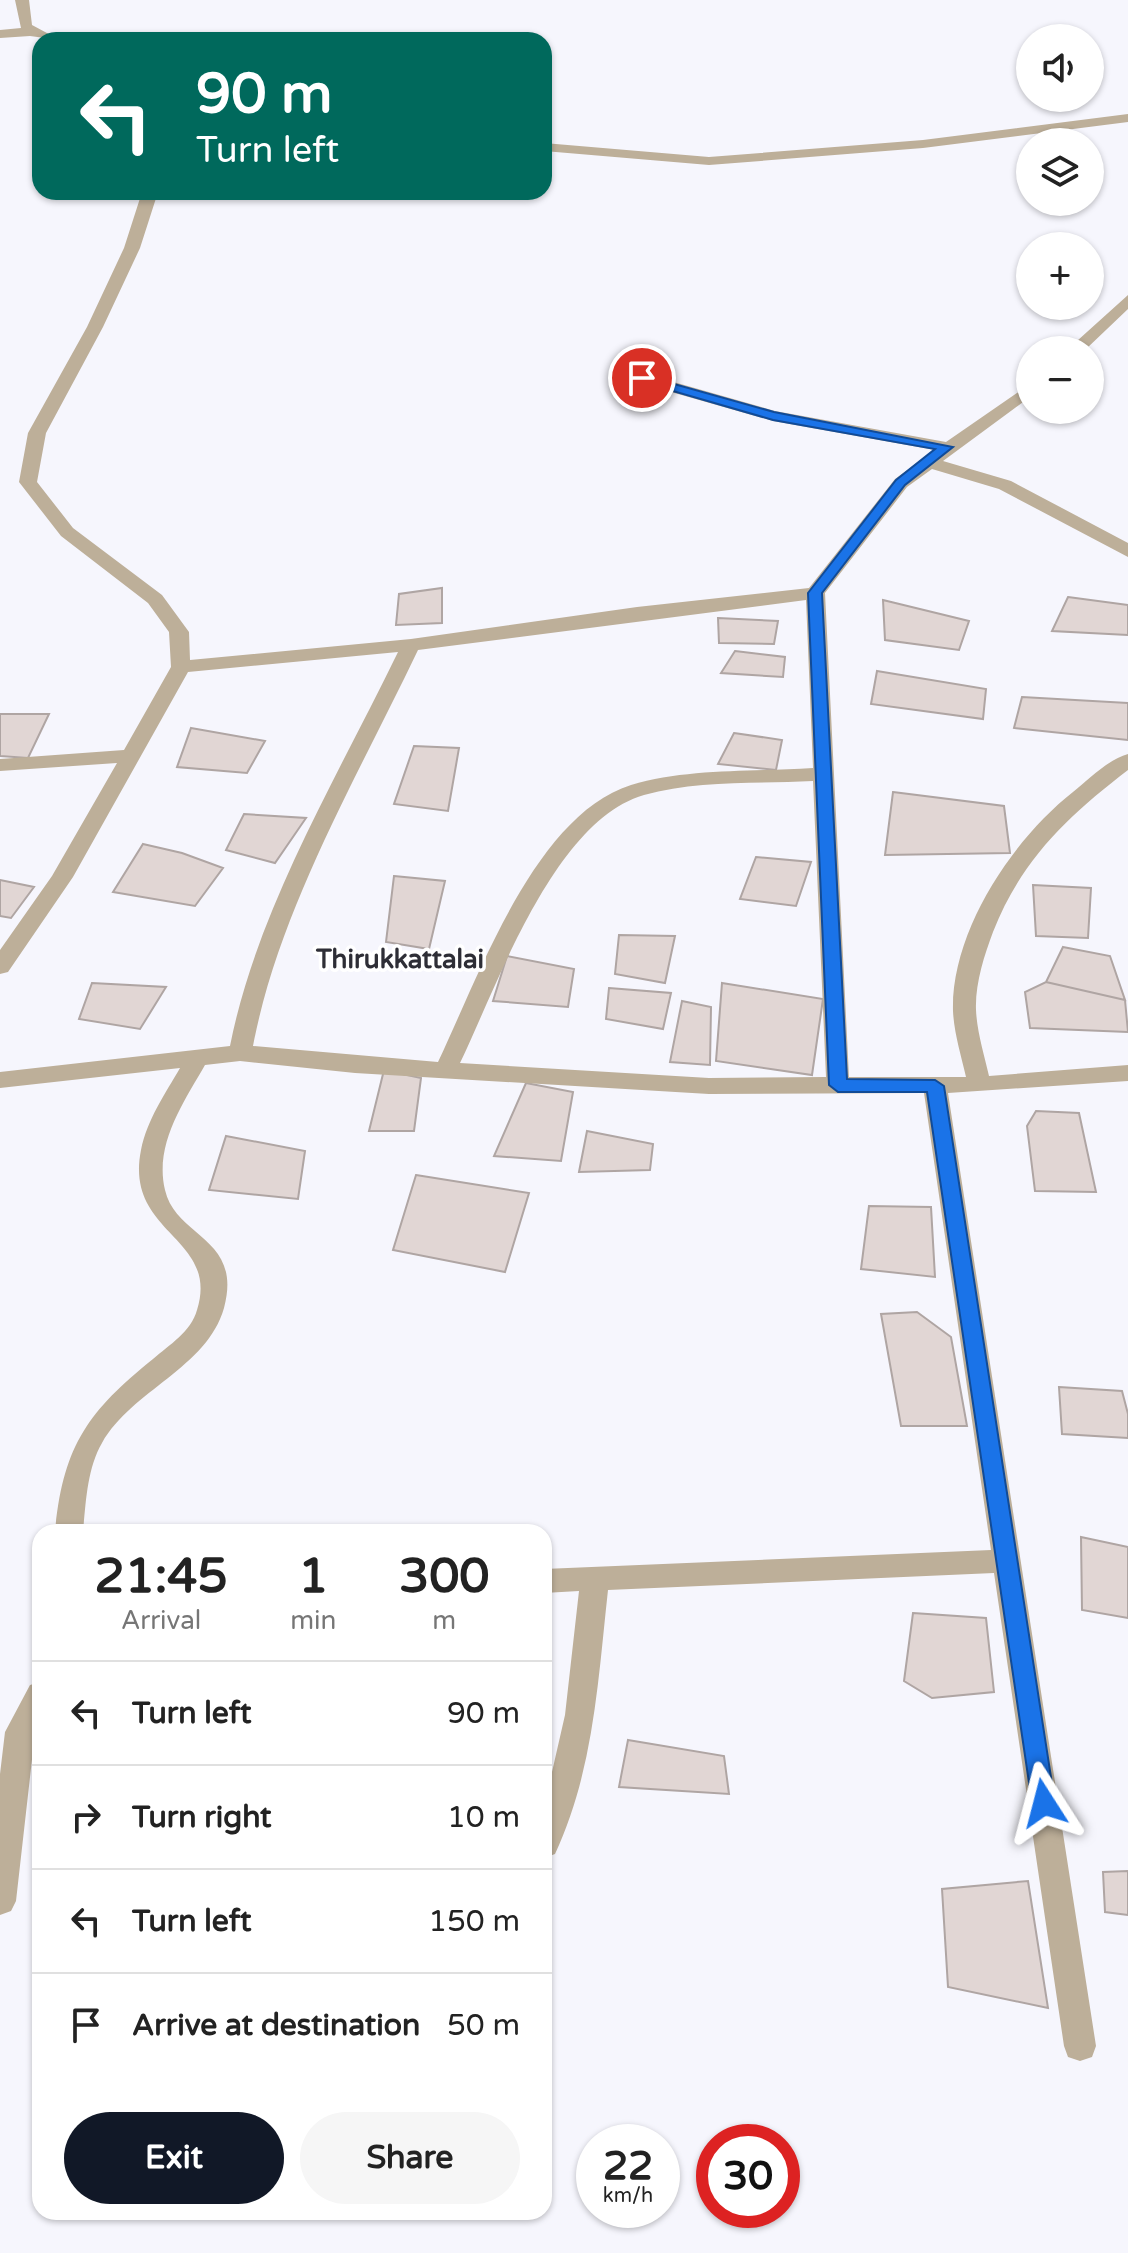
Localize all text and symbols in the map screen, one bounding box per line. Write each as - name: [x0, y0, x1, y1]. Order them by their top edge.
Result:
- map controls: [1016, 24, 1104, 424]
- button: sound: [1016, 24, 1104, 112]
- text: 90 m: [196, 61, 332, 128]
- icon: left: [64, 64, 168, 168]
- button: layers: [1016, 128, 1104, 216]
- text: Turn left: [196, 129, 339, 172]
- button: +: [1016, 232, 1104, 320]
- button: −: [1016, 336, 1104, 424]
- pin: [608, 344, 676, 412]
- icon: arrive: [620, 356, 664, 400]
- district label: Thirukkattalai: [315, 944, 484, 975]
- text: 21:45: [95, 1548, 228, 1606]
- text: 1: [298, 1548, 328, 1606]
- text: 300: [399, 1548, 489, 1606]
- text: Arrival: [121, 1605, 201, 1636]
- text: min: [290, 1605, 336, 1636]
- text: m: [432, 1605, 456, 1636]
- icon: left: [64, 1691, 108, 1735]
- text: Turn left: [132, 1695, 251, 1732]
- text: 90 m: [447, 1695, 520, 1732]
- position arrow: [1002, 1761, 1086, 1845]
- icon: right: [64, 1795, 108, 1839]
- text: Turn right: [132, 1799, 272, 1836]
- text: 10 m: [447, 1799, 520, 1836]
- icon: left: [64, 1899, 108, 1943]
- text: Turn left: [132, 1903, 251, 1940]
- text: 150 m: [428, 1903, 520, 1940]
- icon: arrive: [64, 2003, 108, 2047]
- text: Arrive at destination: [132, 2007, 420, 2044]
- text: 50 m: [447, 2007, 520, 2044]
- button: Exit: [64, 2112, 284, 2204]
- button: Share: [300, 2112, 520, 2204]
- speed limit sign: 30: [696, 2124, 800, 2228]
- text: 22: [603, 2142, 653, 2190]
- text: km/h: [603, 2184, 653, 2208]

